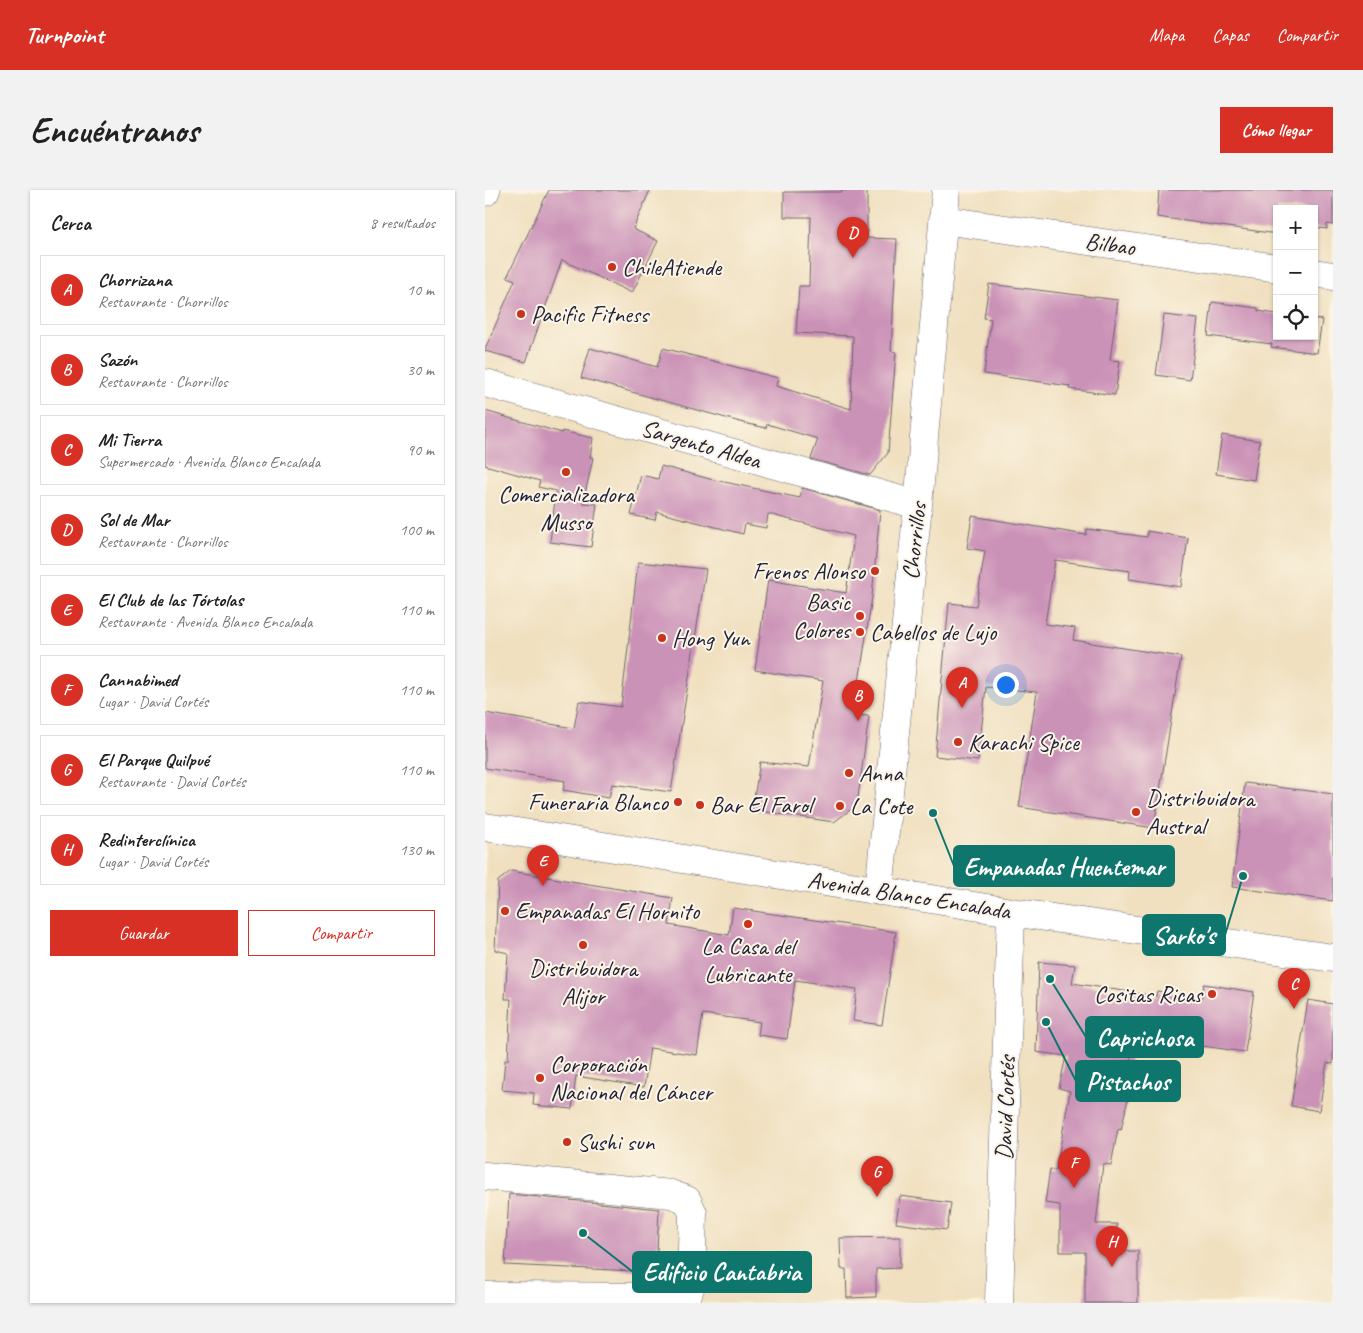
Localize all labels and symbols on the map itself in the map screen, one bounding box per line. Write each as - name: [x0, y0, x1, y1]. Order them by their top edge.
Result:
- pin: D: [837, 217, 869, 258]
- street label: Bilbao: [1083, 226, 1138, 263]
- place label: ChileAtiende: [622, 252, 723, 282]
- marker: ChileAtiende: [606, 261, 618, 273]
- place label: Pacific Fitness: [531, 299, 650, 329]
- marker: Pacific Fitness: [515, 308, 527, 320]
- street label: Sargento Aldea: [638, 413, 766, 476]
- marker: Comercializadora Musso: [560, 466, 572, 478]
- place label: Comercializadora Musso: [498, 479, 635, 537]
- street label: Chorrillos: [895, 499, 933, 581]
- place label: Frenos Alonso: [753, 556, 867, 586]
- marker: Frenos Alonso: [869, 565, 881, 577]
- place label: Basic Colores: [793, 587, 852, 645]
- marker: Basic Colores: [854, 610, 866, 622]
- place label: Cabellos de Lujo: [870, 617, 998, 647]
- place label: Hong Yun: [672, 623, 751, 653]
- marker: Cabellos de Lujo: [854, 626, 866, 638]
- marker: Hong Yun: [656, 632, 668, 644]
- pin: A: [946, 667, 978, 708]
- your location: [993, 672, 1019, 698]
- pin: B: [842, 680, 874, 721]
- place label: Karachi Spice: [968, 727, 1081, 757]
- marker: Karachi Spice: [952, 736, 964, 748]
- place label: Anna: [859, 758, 904, 788]
- marker: Anna: [843, 767, 855, 779]
- place label: Distribuidora Austral: [1146, 783, 1256, 841]
- place label: Funeraria Blanco: [528, 787, 670, 817]
- place label: Bar El Farol: [710, 790, 816, 820]
- place label: La Cote: [850, 791, 915, 821]
- marker: Funeraria Blanco: [672, 796, 684, 808]
- marker: Bar El Farol: [694, 799, 706, 811]
- marker: La Cote: [834, 800, 846, 812]
- marker: Distribuidora Austral: [1130, 806, 1142, 818]
- pin: E: [527, 845, 559, 886]
- callout: Empanadas Huentemar: [954, 846, 1174, 886]
- text: Empanadas Huentemar: [964, 851, 1167, 883]
- street label: Avenida Blanco Encalada: [806, 864, 1014, 926]
- place label: Empanadas El Hornito: [515, 896, 701, 926]
- marker: Empanadas El Hornito: [499, 905, 511, 917]
- callout: Sarko's: [1143, 915, 1225, 955]
- marker: La Casa del Lubricante: [742, 918, 754, 930]
- text: Sarko's: [1153, 920, 1217, 952]
- place label: La Casa del Lubricante: [702, 931, 798, 989]
- marker: Distribuidora Alijor: [577, 939, 589, 951]
- place label: Distribuidora Alijor: [529, 953, 639, 1011]
- pin: C: [1278, 968, 1310, 1009]
- place label: Cositas Ricas: [1094, 979, 1204, 1009]
- marker: Cositas Ricas: [1206, 988, 1218, 1000]
- callout: Caprichosa: [1086, 1017, 1203, 1057]
- text: Caprichosa: [1097, 1022, 1195, 1054]
- place label: Corporación Nacional del Cáncer: [550, 1049, 714, 1107]
- street label: David Cortés: [988, 1053, 1022, 1161]
- callout: Pistachos: [1076, 1061, 1180, 1101]
- text: Pistachos: [1086, 1066, 1172, 1098]
- marker: Corporación Nacional del Cáncer: [534, 1072, 546, 1084]
- place label: Sushi sun: [577, 1127, 656, 1157]
- marker: Sushi sun: [561, 1136, 573, 1148]
- pin: F: [1058, 1147, 1090, 1188]
- pin: G: [861, 1156, 893, 1197]
- pin: H: [1096, 1226, 1128, 1267]
- callout: Edificio Cantabria: [633, 1252, 811, 1292]
- text: Edificio Cantabria: [643, 1256, 803, 1288]

